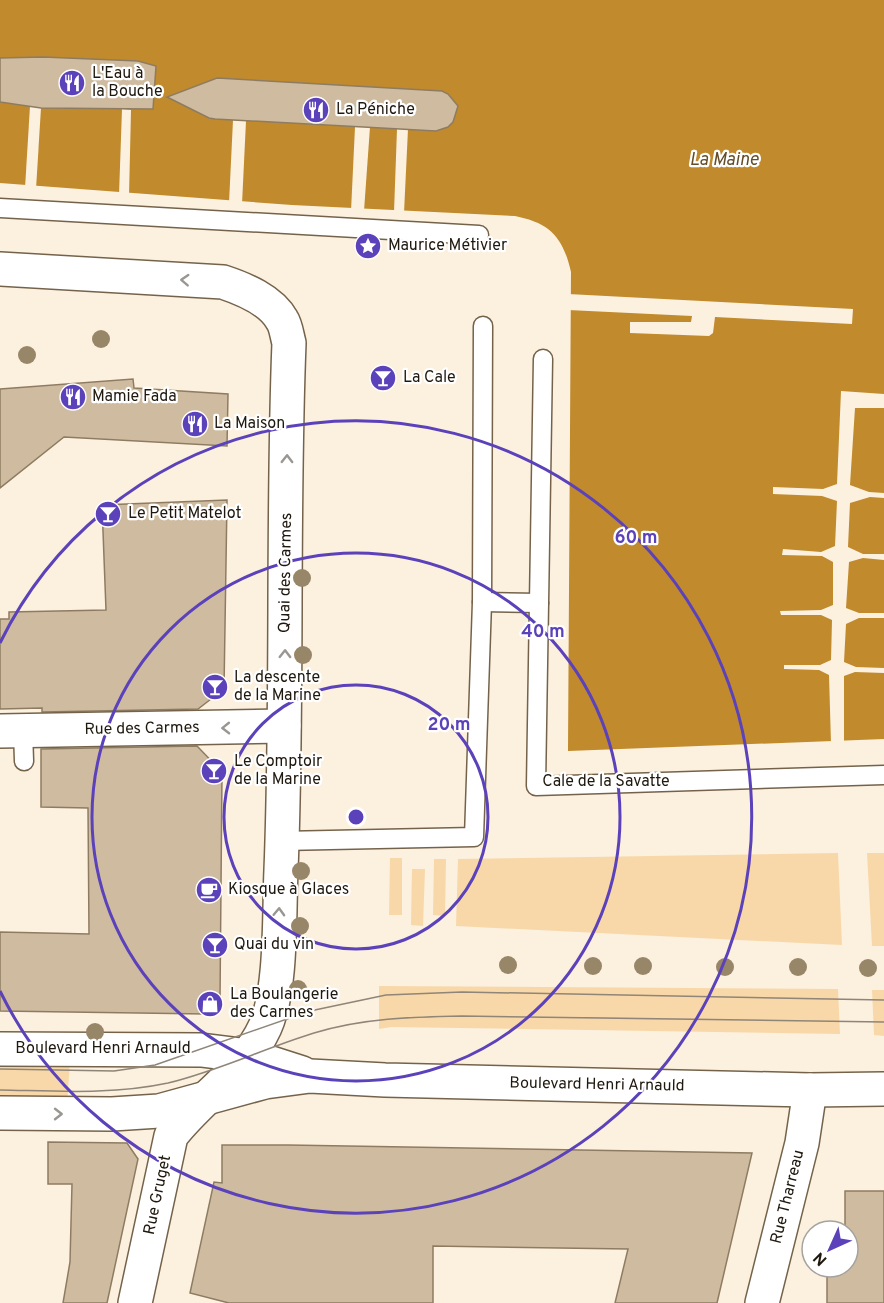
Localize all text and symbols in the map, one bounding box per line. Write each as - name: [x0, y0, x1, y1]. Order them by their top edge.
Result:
- place label: L'Eau à la Bouche: [92, 64, 163, 102]
- restaurant icon: L'Eau à la Bouche: [57, 68, 87, 98]
- restaurant icon: La Péniche: [301, 95, 331, 125]
- place label: La Péniche: [336, 100, 415, 120]
- water label: La Maine: [689, 149, 759, 172]
- place icon: Maurice Métivier: [353, 231, 383, 261]
- place label: Maurice Métivier: [388, 236, 507, 256]
- one-way arrow: [181, 274, 190, 287]
- bar icon: La Cale: [368, 363, 398, 393]
- place label: La Cale: [403, 368, 456, 388]
- restaurant icon: Mamie Fada: [58, 382, 88, 412]
- place label: Mamie Fada: [92, 387, 177, 407]
- restaurant icon: La Maison: [180, 409, 210, 439]
- place label: La Maison: [214, 414, 285, 434]
- one-way arrow: [281, 454, 293, 463]
- bar icon: Le Petit Matelot: [93, 499, 123, 529]
- place label: Le Petit Matelot: [128, 504, 242, 524]
- street label: Quai des Carmes: [275, 513, 297, 633]
- text: 60 m: [614, 527, 658, 550]
- text: 40 m: [521, 621, 565, 644]
- one-way arrow: [279, 649, 291, 658]
- place label: La descente de la Marine: [234, 668, 321, 706]
- bar icon: La descente de la Marine: [200, 672, 230, 702]
- text: 20 m: [427, 714, 471, 737]
- street label: Rue des Carmes: [84, 718, 200, 740]
- one-way arrow: [221, 721, 230, 734]
- place label: Le Comptoir de la Marine: [234, 752, 322, 790]
- bar icon: Le Comptoir de la Marine: [199, 756, 229, 786]
- street label: Cale de la Savatte: [542, 772, 670, 792]
- centre of rings: [346, 807, 366, 827]
- cafe icon: Kiosque à Glaces: [194, 875, 224, 905]
- place label: Kiosque à Glaces: [228, 880, 349, 900]
- one-way arrow: [273, 907, 286, 916]
- bar icon: Quai du vin: [200, 930, 230, 960]
- place label: Quai du vin: [234, 935, 314, 955]
- place label: La Boulangerie des Carmes: [230, 985, 338, 1023]
- shop icon: La Boulangerie des Carmes: [195, 989, 225, 1019]
- street label: Boulevard Henri Arnauld: [15, 1039, 191, 1059]
- street label: Boulevard Henri Arnauld: [509, 1073, 685, 1097]
- one-way arrow: [54, 1108, 63, 1120]
- street label: Rue Tharreau: [767, 1148, 809, 1246]
- street label: Rue Gruget: [140, 1153, 176, 1237]
- north arrow: [800, 1219, 860, 1279]
- text: N: [810, 1247, 832, 1269]

